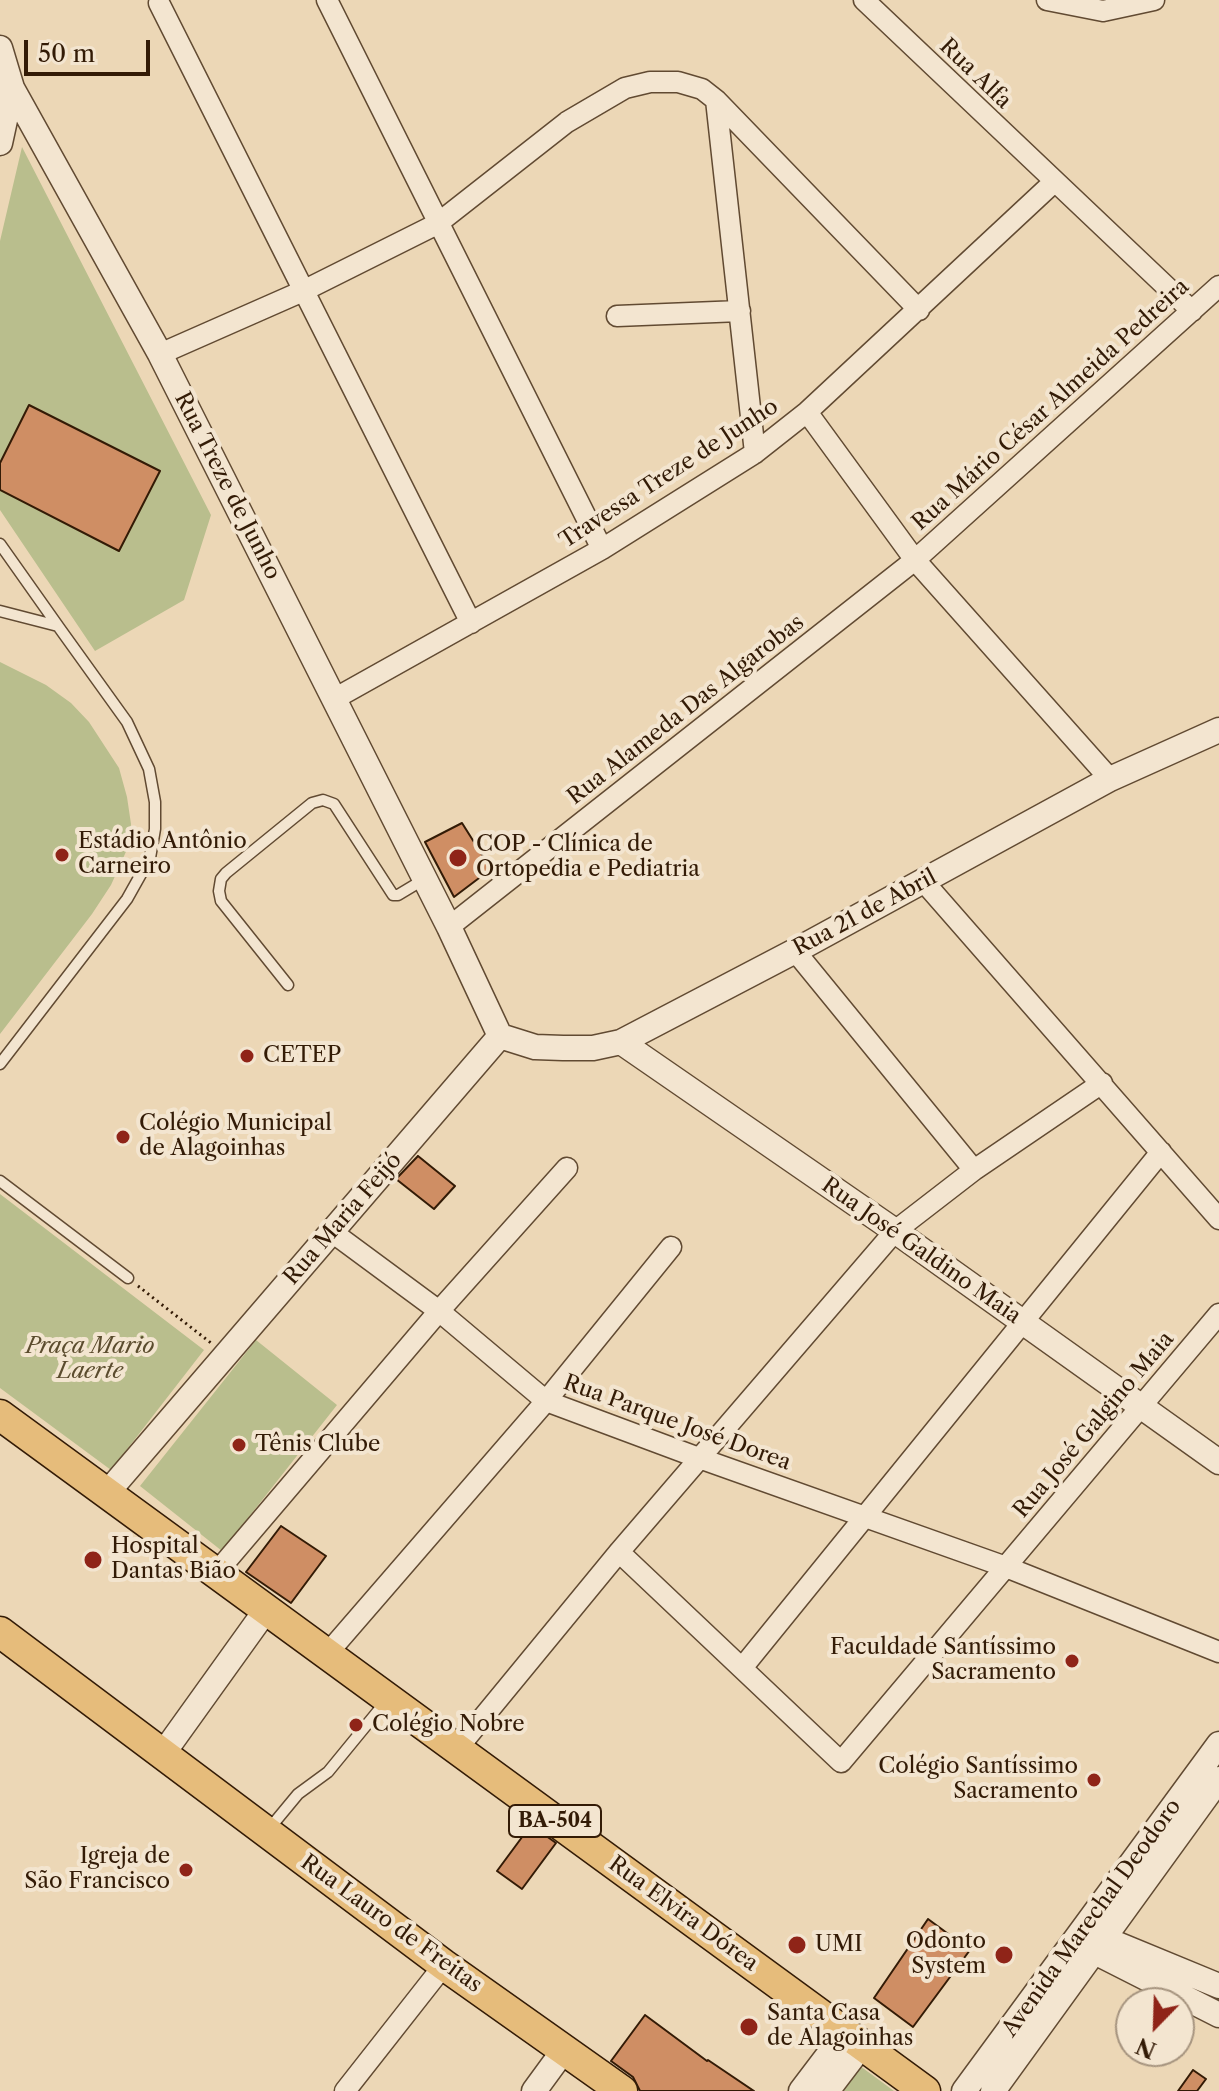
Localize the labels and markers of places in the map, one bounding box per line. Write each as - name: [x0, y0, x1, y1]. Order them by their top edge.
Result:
- place label: Estádio Antônio Carneiro: [78, 829, 247, 880]
- place label: COP - Clínica de Ortopedia e Pediatria: [476, 832, 700, 884]
- marker: Estádio Antônio Carneiro: [53, 846, 71, 864]
- marker: COP - Clínica de Ortopedia e Pediatria: [447, 847, 469, 869]
- place label: CETEP: [263, 1043, 341, 1069]
- marker: CETEP: [238, 1047, 256, 1065]
- place label: Colégio Municipal de Alagoinhas: [139, 1111, 332, 1162]
- marker: Colégio Municipal de Alagoinhas: [114, 1128, 132, 1146]
- place label: Tênis Clube: [255, 1432, 380, 1458]
- marker: Tênis Clube: [230, 1436, 248, 1454]
- place label: Hospital Dantas Bião: [111, 1534, 236, 1586]
- marker: Hospital Dantas Bião: [82, 1549, 104, 1571]
- place label: Faculdade Santíssimo Sacramento: [830, 1635, 1056, 1686]
- marker: Faculdade Santíssimo Sacramento: [1063, 1652, 1081, 1670]
- place label: Colégio Nobre: [372, 1712, 525, 1738]
- marker: Colégio Nobre: [347, 1716, 365, 1734]
- place label: Colégio Santíssimo Sacramento: [878, 1754, 1078, 1806]
- marker: Colégio Santíssimo Sacramento: [1085, 1771, 1103, 1789]
- place label: Igreja de São Francisco: [24, 1844, 170, 1896]
- marker: Igreja de São Francisco: [177, 1861, 195, 1879]
- place label: Odonto System: [906, 1929, 986, 1980]
- place label: UMI: [815, 1932, 862, 1958]
- marker: UMI: [786, 1934, 808, 1956]
- marker: Odonto System: [993, 1944, 1015, 1966]
- place label: Santa Casa de Alagoinhas: [767, 2001, 913, 2052]
- marker: Santa Casa de Alagoinhas: [738, 2016, 760, 2038]

